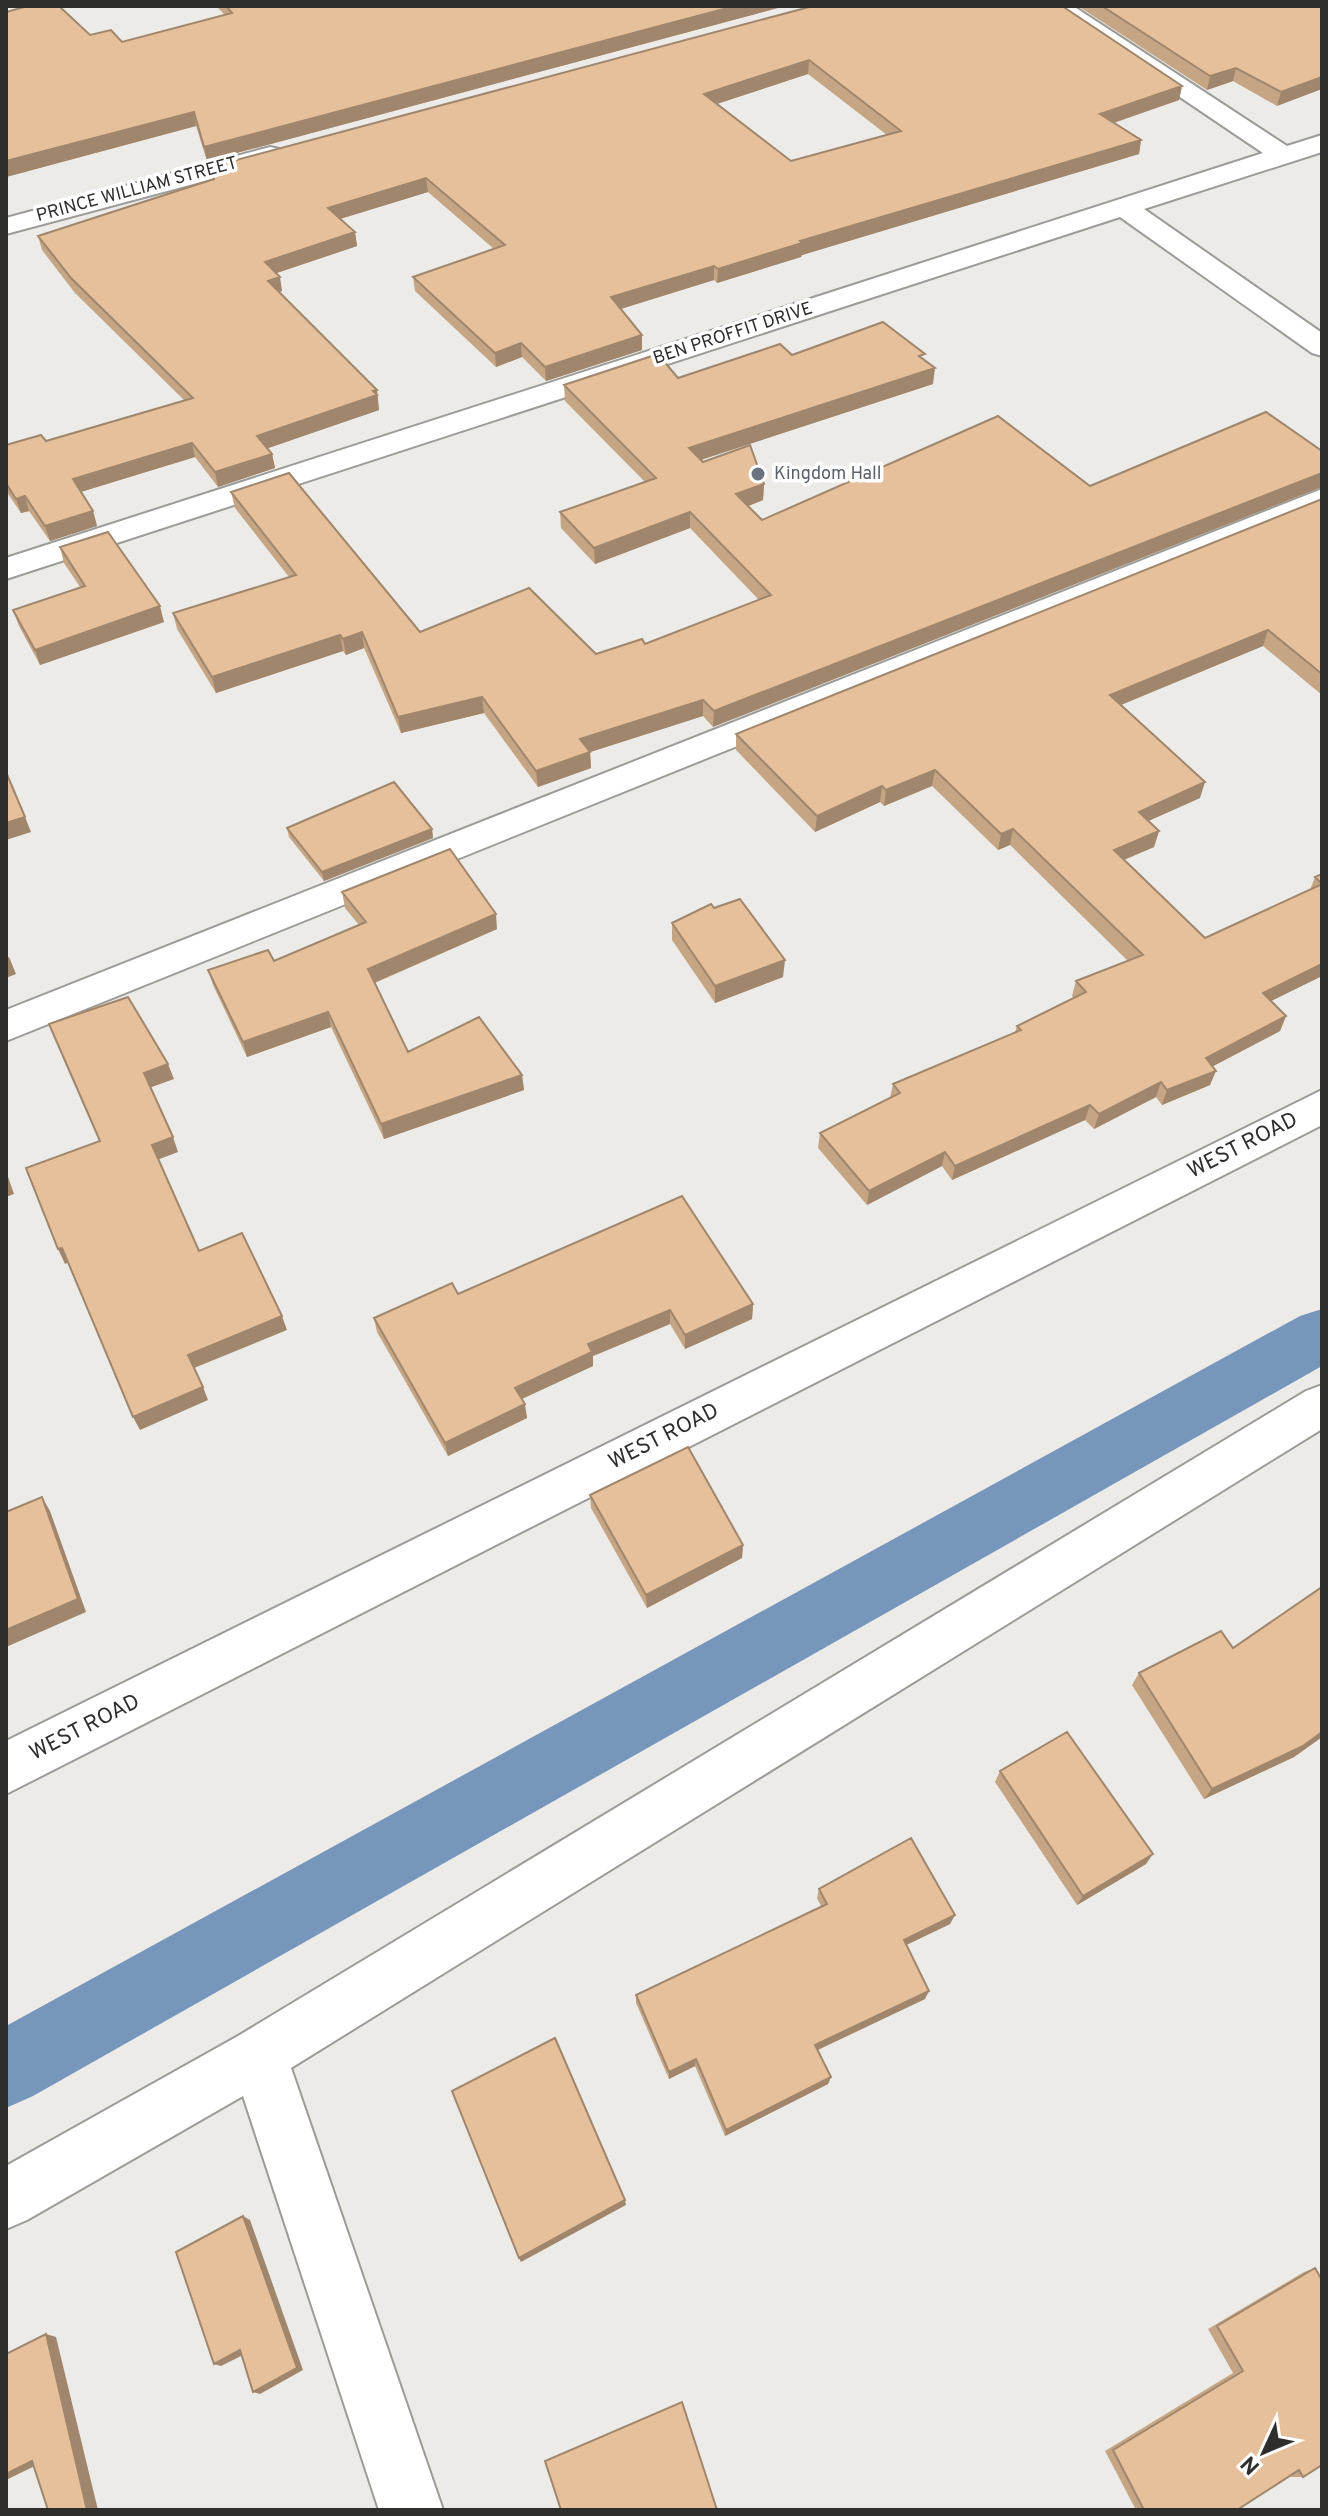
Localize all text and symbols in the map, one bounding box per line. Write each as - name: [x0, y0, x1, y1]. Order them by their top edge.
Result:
- street label: PRINCE WILLIAM STREET: [34, 152, 240, 228]
- street label: BEN PROFFIT DRIVE: [650, 297, 816, 371]
- place label: Kingdom Hall: [774, 463, 881, 486]
- marker: Kingdom Hall: [749, 465, 767, 483]
- street label: WEST ROAD: [1183, 1107, 1303, 1185]
- street label: WEST ROAD: [604, 1398, 724, 1476]
- street label: WEST ROAD: [25, 1689, 145, 1767]
- north arrow: [1224, 2412, 1304, 2492]
- text: N: [1236, 2449, 1267, 2479]

